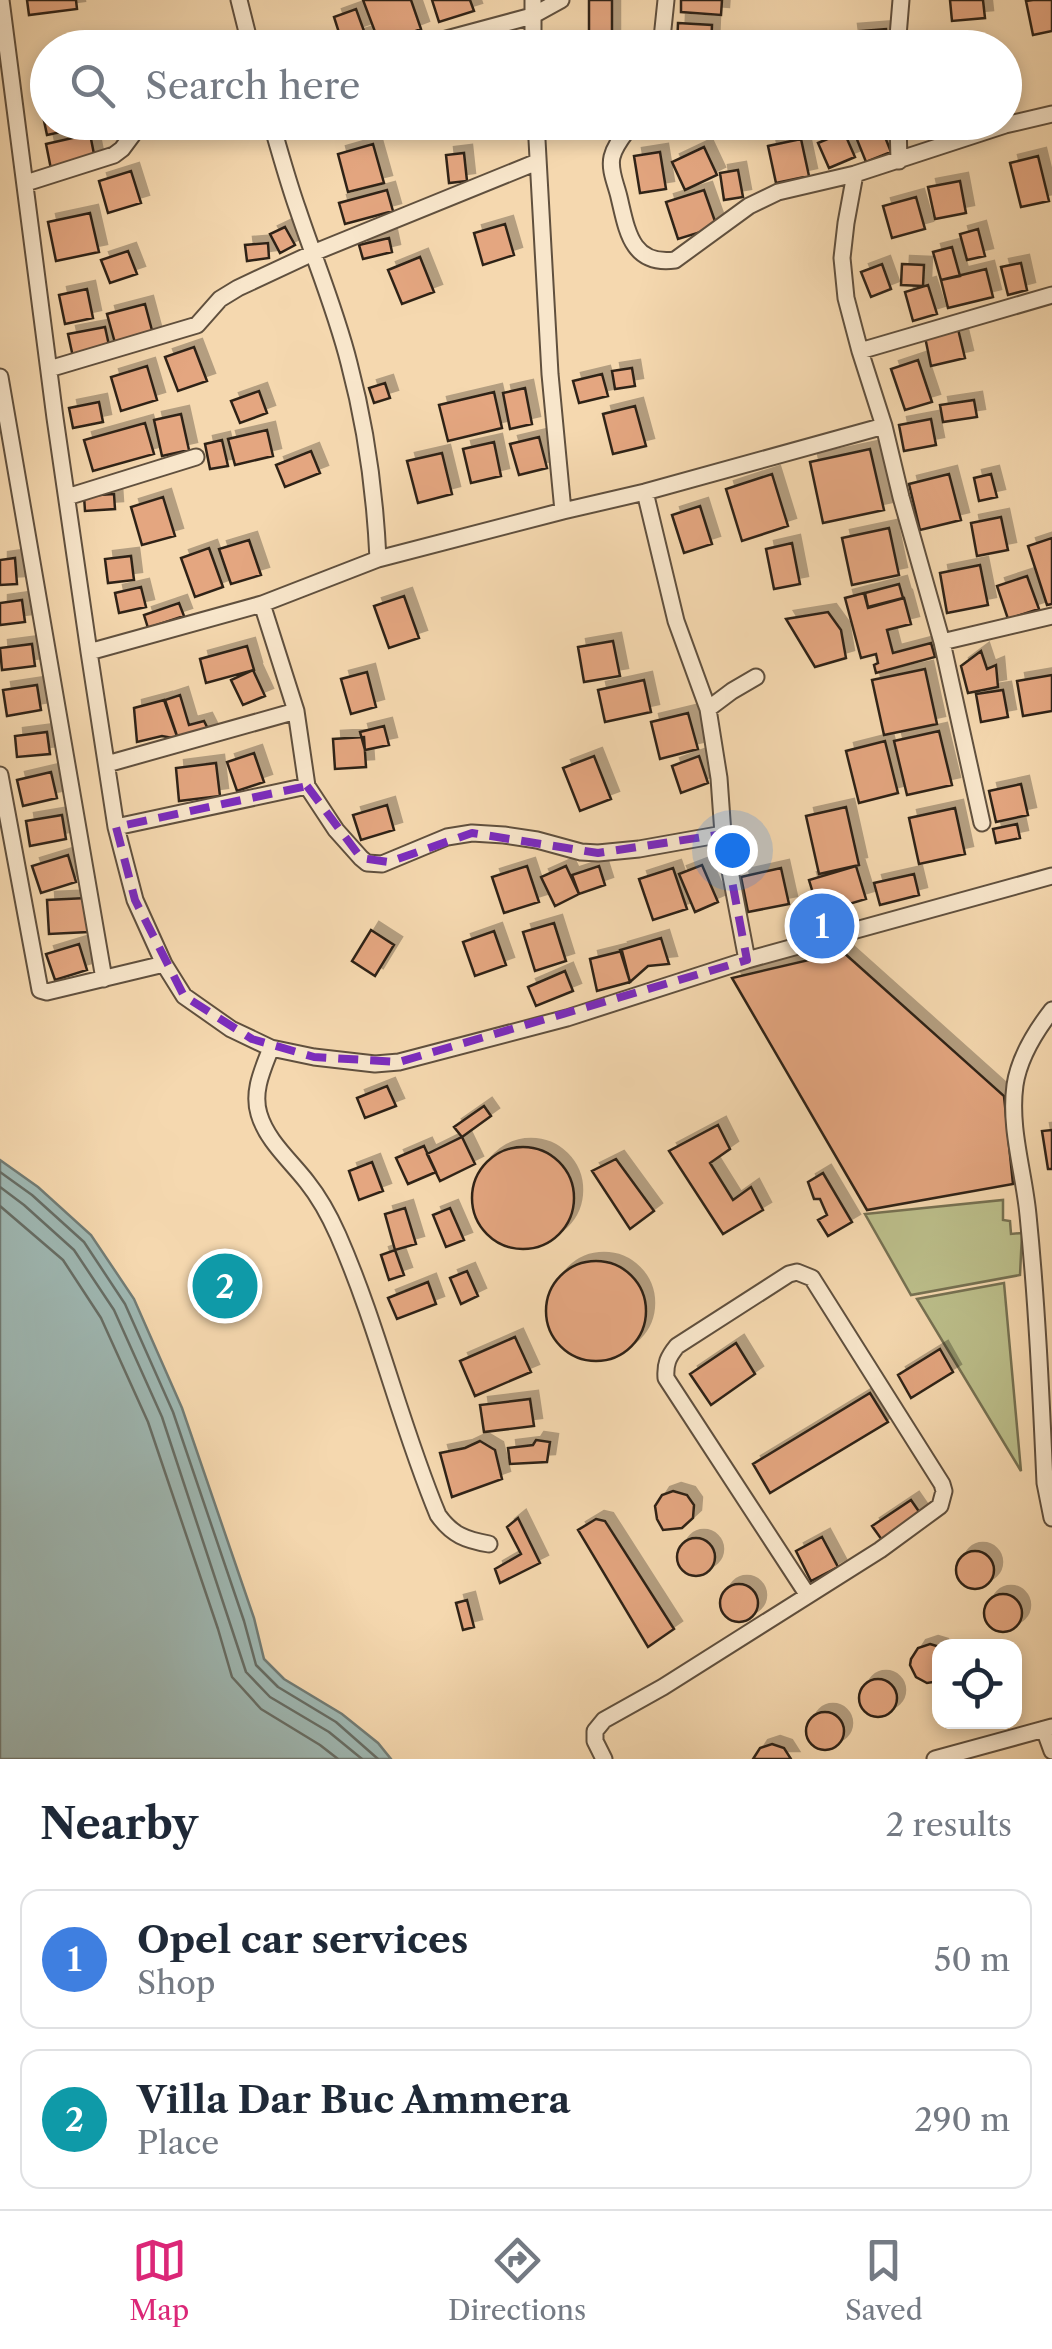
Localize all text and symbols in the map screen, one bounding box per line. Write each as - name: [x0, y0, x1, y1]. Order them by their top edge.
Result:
- search box: [30, 30, 1022, 140]
- icon: search: [65, 58, 120, 113]
- text: Search here: [145, 62, 360, 109]
- your location: [707, 825, 758, 876]
- pin: 1: [790, 888, 854, 964]
- pin: 2: [192, 1248, 258, 1324]
- map controls: [932, 1639, 1022, 1729]
- button: locate: [932, 1639, 1022, 1729]
- text: Nearby: [40, 1798, 198, 1850]
- text: 2 results: [886, 1805, 1012, 1844]
- text: Opel car services: [137, 1916, 468, 1963]
- text: 1: [67, 1940, 82, 1979]
- text: 50 m: [934, 1940, 1010, 1979]
- text: Shop: [137, 1963, 216, 2002]
- text: Villa Dar Buc Ammera: [137, 2076, 570, 2123]
- text: 2: [65, 2100, 84, 2139]
- text: 290 m: [914, 2100, 1010, 2139]
- text: Place: [137, 2123, 219, 2162]
- tab: Map: [129, 2233, 189, 2327]
- tab: Directions: [448, 2233, 586, 2327]
- tab: Saved: [845, 2233, 923, 2327]

